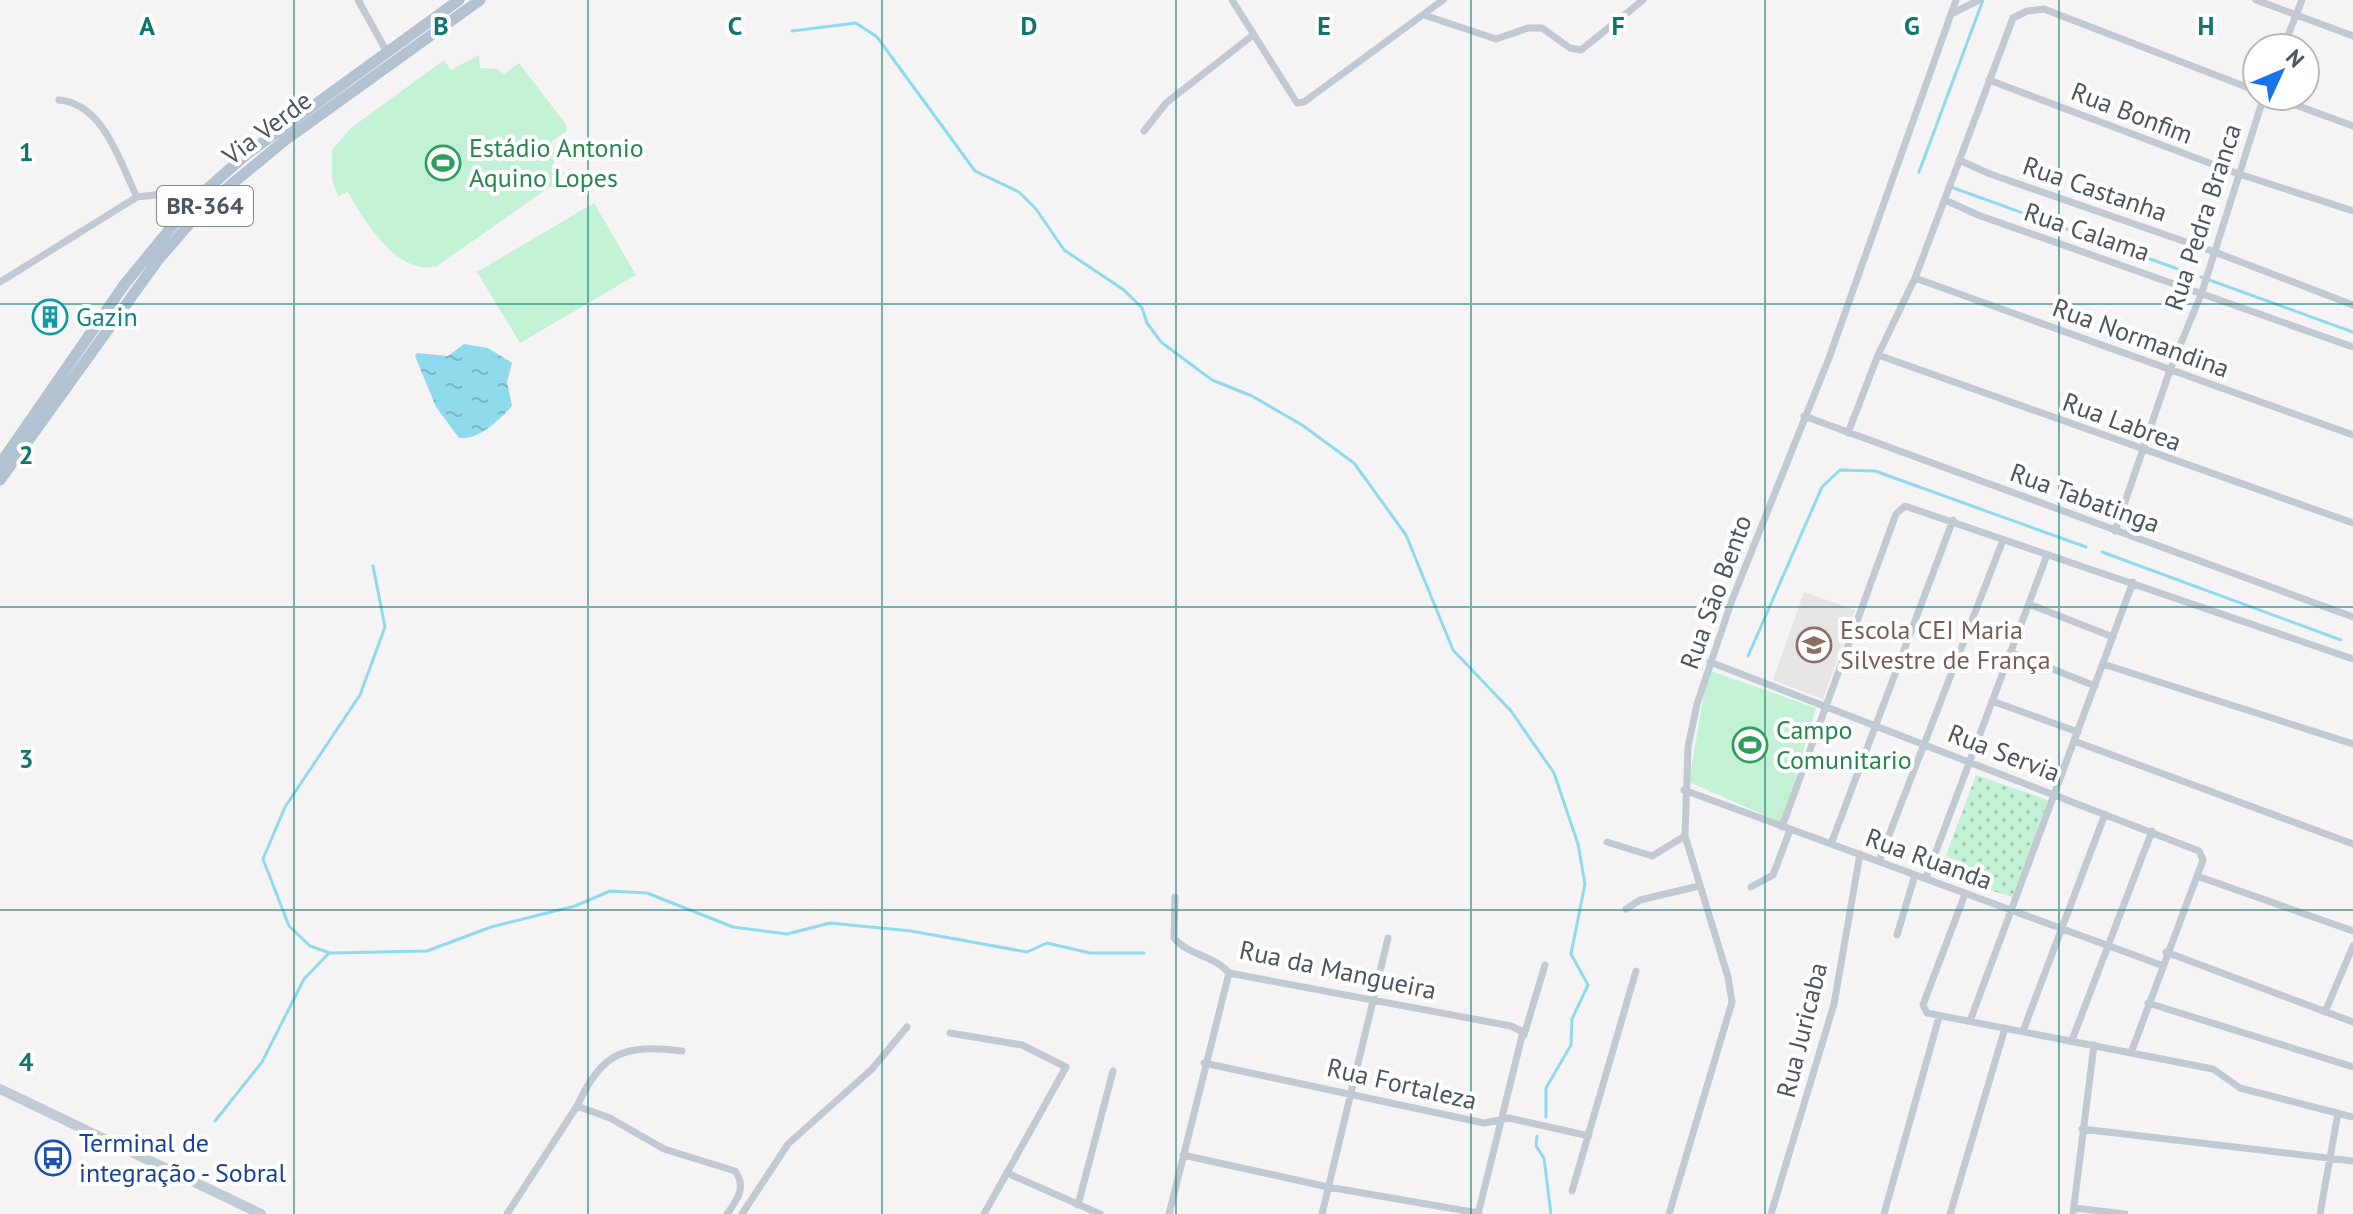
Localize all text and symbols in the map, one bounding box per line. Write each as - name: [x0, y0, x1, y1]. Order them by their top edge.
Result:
- text: A: [139, 9, 155, 42]
- text: B: [433, 9, 449, 42]
- text: C: [728, 9, 742, 42]
- text: D: [1021, 9, 1037, 42]
- text: E: [1317, 9, 1331, 42]
- text: F: [1611, 9, 1625, 42]
- text: G: [1904, 9, 1920, 42]
- text: H: [2198, 9, 2214, 42]
- north arrow: [2241, 32, 2321, 112]
- text: N: [2280, 43, 2310, 73]
- street label: Rua Bonfim: [2067, 74, 2198, 151]
- street label: Via Verde: [215, 83, 318, 172]
- street label: Rua Pedra Branca: [2157, 119, 2248, 314]
- place label: Estádio Antonio Aquino Lopes: [469, 131, 644, 194]
- text: 1: [19, 135, 33, 168]
- sports icon: Estádio Antonio Aquino Lopes: [424, 144, 462, 182]
- street label: Rua Castanha: [2019, 148, 2172, 229]
- road number: BR-364: [157, 186, 253, 226]
- street label: Rua Calama: [2020, 195, 2154, 268]
- street label: Rua Normandina: [2048, 290, 2234, 385]
- building icon: Gazin: [31, 298, 69, 336]
- place label: Gazin: [76, 300, 138, 333]
- street label: Rua Labrea: [2058, 385, 2186, 458]
- text: 2: [19, 438, 33, 471]
- street label: Rua Tabatinga: [2006, 455, 2164, 540]
- street label: Rua São Bento: [1672, 510, 1759, 673]
- place label: Escola CEI Maria Silvestre de França: [1840, 613, 2051, 676]
- school or university icon: Escola CEI Maria Silvestre de França: [1795, 626, 1833, 664]
- place label: Campo Comunitario: [1776, 713, 1912, 776]
- street label: Rua Servia: [1944, 716, 2065, 789]
- sports icon: Campo Comunitario: [1731, 726, 1769, 764]
- text: 3: [19, 742, 33, 775]
- street label: Rua Ruanda: [1861, 820, 1997, 897]
- street label: Rua da Mangueira: [1237, 933, 1440, 1006]
- street label: Rua Juricaba: [1769, 959, 1834, 1101]
- text: 4: [19, 1045, 34, 1078]
- street label: Rua Fortaleza: [1324, 1050, 1480, 1117]
- place label: Terminal de integração - Sobral: [79, 1126, 286, 1189]
- bus stop icon: Terminal de integração - Sobral: [34, 1139, 72, 1177]

